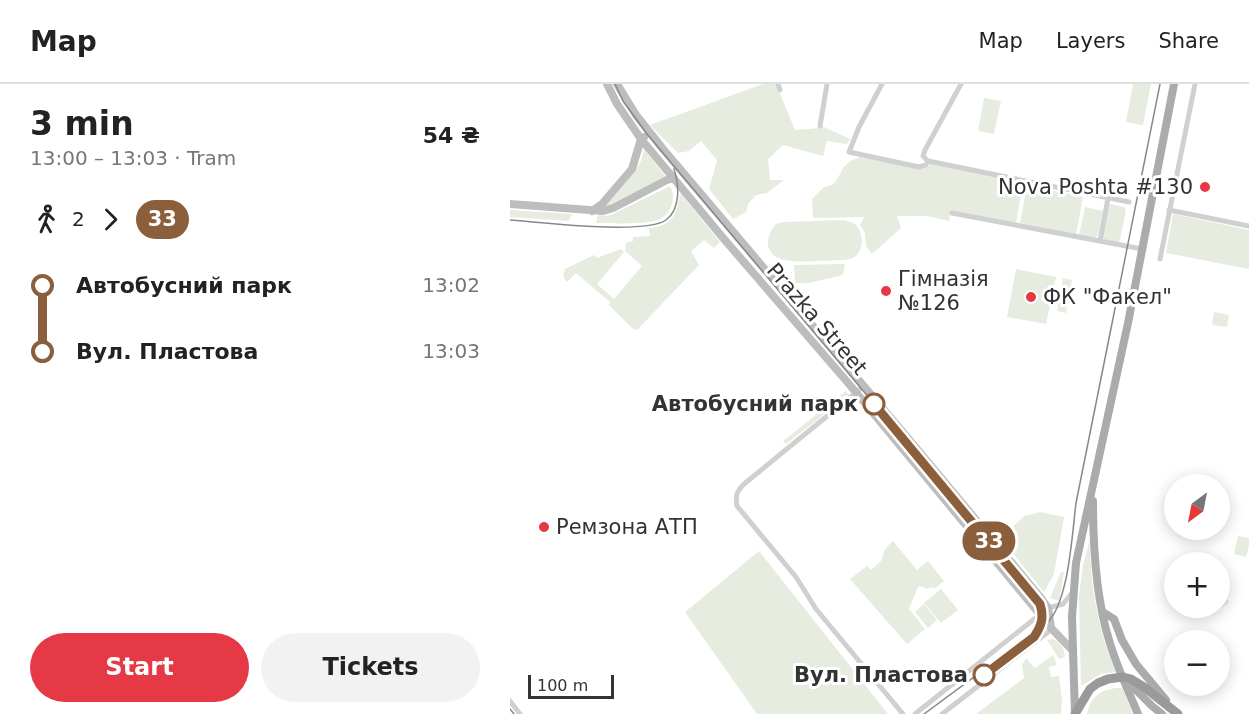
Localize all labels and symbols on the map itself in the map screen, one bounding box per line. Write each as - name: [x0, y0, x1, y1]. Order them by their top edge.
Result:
- place label: Nova Poshta #130: [998, 175, 1193, 199]
- marker: Nova Poshta #130: [1198, 180, 1212, 194]
- street label: Prazka Street: [762, 258, 872, 380]
- place label: Гімназія №126: [898, 267, 989, 315]
- marker: Гімназія №126: [879, 284, 893, 298]
- place label: ФК "Факел": [1043, 285, 1172, 309]
- marker: ФК "Факел": [1024, 290, 1038, 304]
- place label: Автобусний парк: [652, 392, 858, 416]
- marker: Автобусний парк: [863, 393, 885, 415]
- north arrow: [1164, 474, 1230, 540]
- place label: Ремзона АТП: [556, 515, 698, 539]
- marker: Ремзона АТП: [537, 520, 551, 534]
- line badge: 33: [962, 522, 1016, 560]
- place label: Вул. Пластова: [794, 663, 968, 687]
- marker: Вул. Пластова: [973, 664, 995, 686]
- scale bar: [528, 672, 614, 700]

